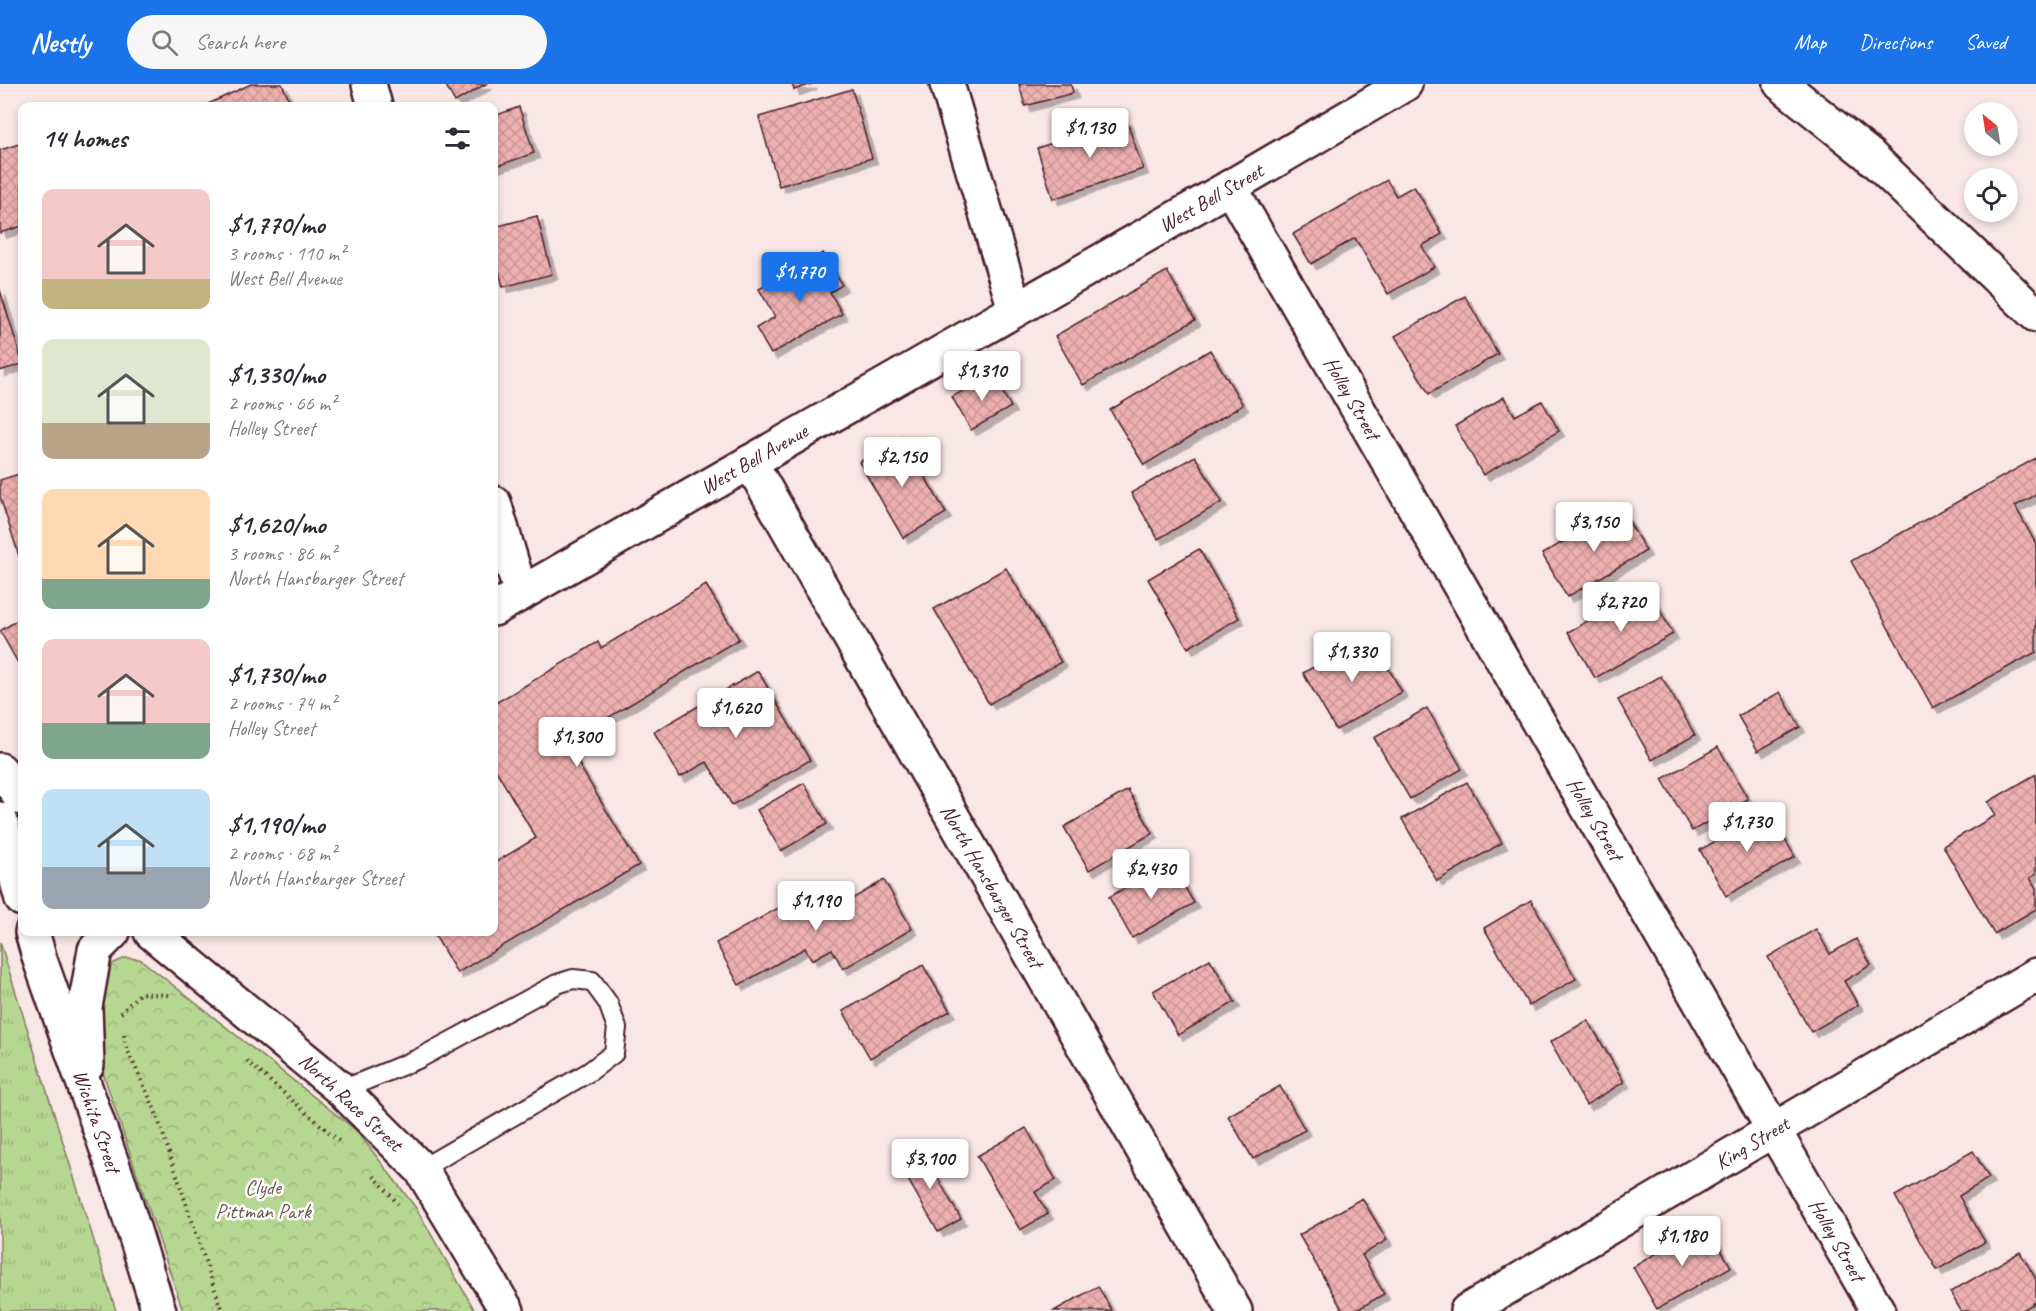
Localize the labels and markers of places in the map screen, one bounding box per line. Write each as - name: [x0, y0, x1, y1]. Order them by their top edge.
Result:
- pin: $1,130: [1041, 108, 1139, 159]
- pin: $1,770: [751, 252, 849, 303]
- pin: $1,310: [933, 351, 1031, 402]
- pin: $2,150: [853, 437, 951, 488]
- pin: $3,150: [1545, 502, 1643, 553]
- pin: $2,720: [1572, 582, 1670, 633]
- pin: $1,330: [1303, 632, 1401, 683]
- pin: $1,620: [687, 688, 785, 739]
- pin: $1,300: [528, 717, 626, 768]
- pin: $1,730: [1698, 802, 1796, 853]
- pin: $2,430: [1102, 849, 1200, 900]
- pin: $1,190: [767, 881, 865, 932]
- pin: $3,100: [881, 1139, 979, 1190]
- pin: $1,180: [1633, 1216, 1731, 1267]

